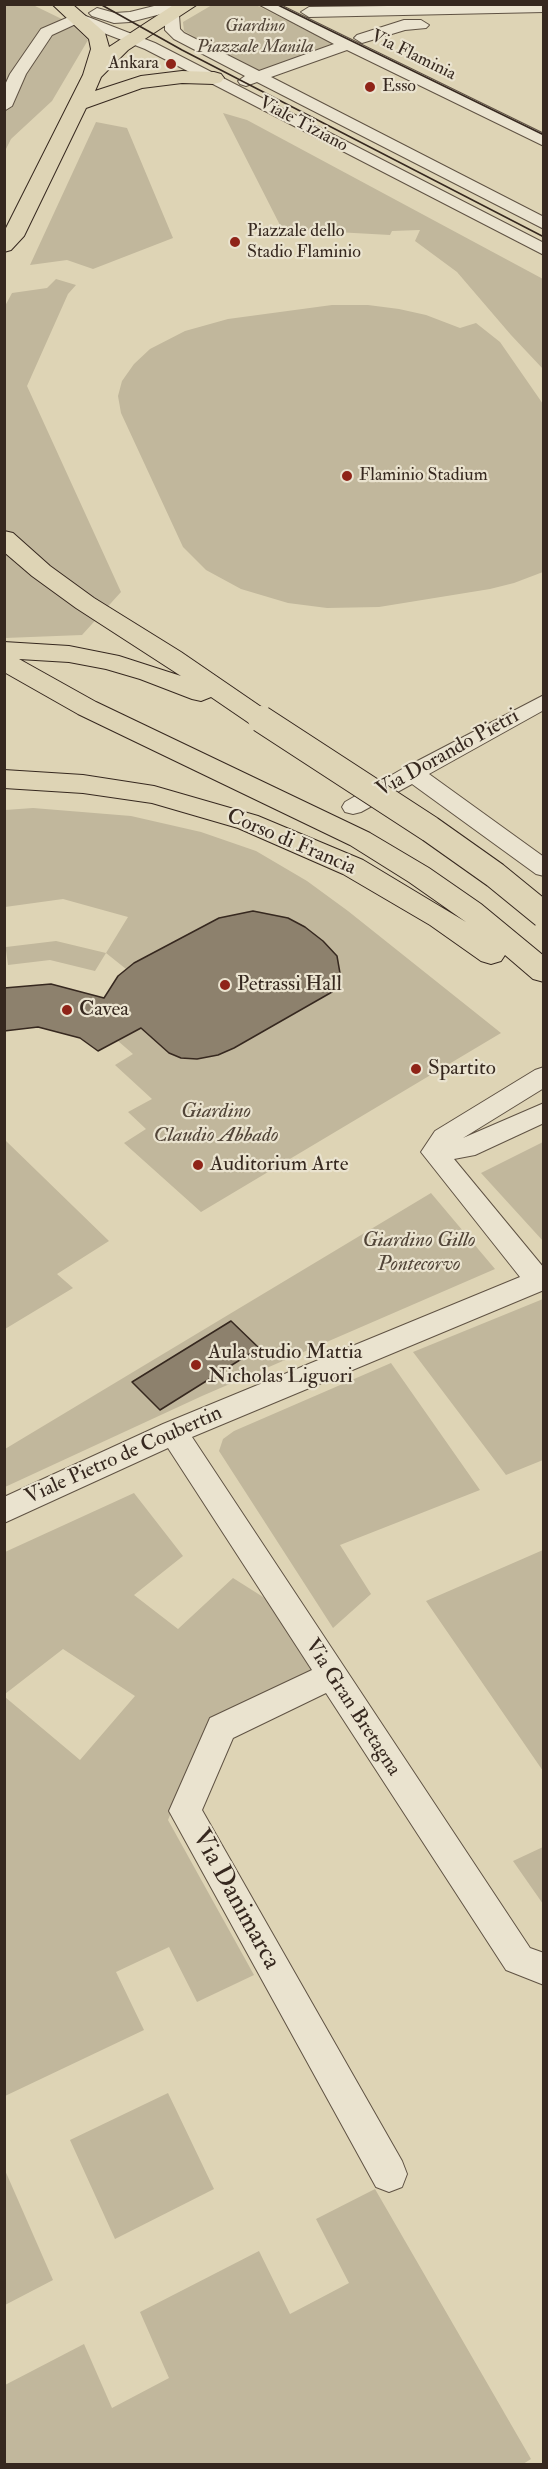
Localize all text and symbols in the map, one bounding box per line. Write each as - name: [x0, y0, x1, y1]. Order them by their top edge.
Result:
- park label: Giardino Piazzale Manila: [196, 16, 314, 58]
- street label: Via Flaminia: [367, 26, 459, 86]
- place label: Ankara: [108, 53, 159, 75]
- marker: Ankara: [164, 57, 178, 71]
- place label: Esso: [382, 76, 416, 98]
- marker: Esso: [363, 80, 377, 94]
- street label: Viale Tiziano: [255, 93, 351, 157]
- place label: Piazzale dello Stadio Flaminio: [247, 221, 361, 264]
- marker: Piazzale dello Stadio Flaminio: [228, 235, 242, 249]
- place label: Flaminio Stadium: [359, 465, 488, 487]
- marker: Flaminio Stadium: [340, 469, 354, 483]
- street label: Via Dorando Pietri: [372, 704, 524, 804]
- street label: Corso di Francia: [223, 804, 359, 882]
- place label: Petrassi Hall: [237, 972, 342, 998]
- marker: Petrassi Hall: [218, 978, 232, 992]
- place label: Cavea: [79, 997, 129, 1023]
- marker: Cavea: [60, 1003, 74, 1017]
- place label: Spartito: [428, 1056, 496, 1082]
- marker: Spartito: [409, 1062, 423, 1076]
- park label: Giardino Claudio Abbado: [154, 1099, 278, 1149]
- place label: Auditorium Arte: [210, 1152, 348, 1178]
- marker: Auditorium Arte: [191, 1158, 205, 1172]
- park label: Giardino Gillo Pontecorvo: [363, 1228, 475, 1278]
- place label: Aula studio Mattia Nicholas Liguori: [208, 1340, 362, 1390]
- marker: Aula studio Mattia Nicholas Liguori: [189, 1358, 203, 1372]
- street label: Viale Pietro de Coubertin: [22, 1401, 226, 1511]
- street label: Via Gran Bretagna: [298, 1635, 406, 1781]
- street label: Via Danimarca: [184, 1825, 286, 1975]

